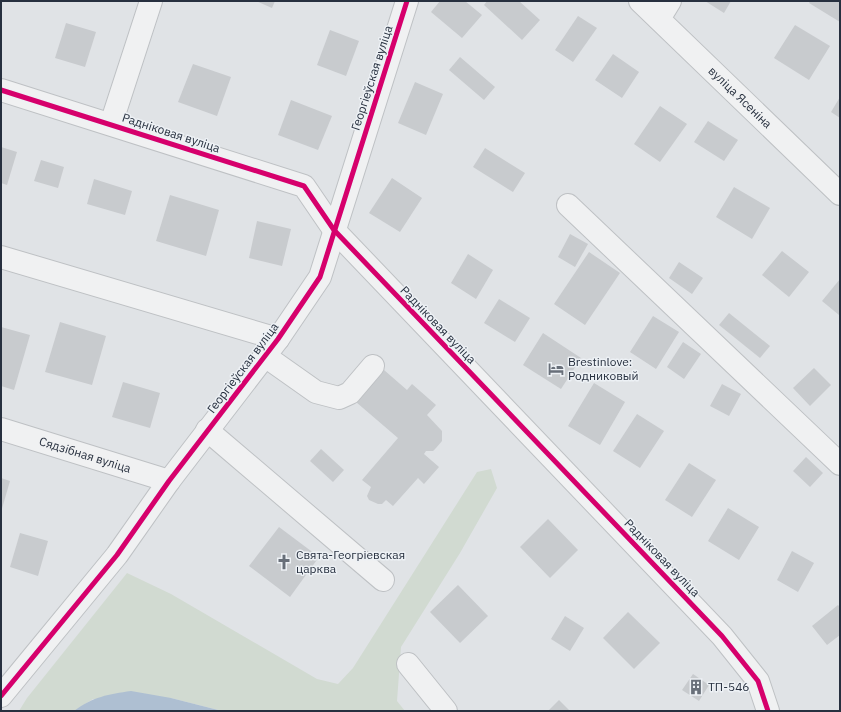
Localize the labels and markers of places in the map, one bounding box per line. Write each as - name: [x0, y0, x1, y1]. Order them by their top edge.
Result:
- place label: Brestinlove: Родниковый: [568, 354, 639, 383]
- hotel icon: Brestinlove: Родниковый: [547, 360, 565, 378]
- place label: Свята-Геогріевская царква: [296, 547, 405, 576]
- church icon: Свята-Геогріевская царква: [275, 553, 293, 571]
- building icon: ТП-546: [687, 678, 705, 696]
- place label: ТП-546: [708, 679, 750, 694]

